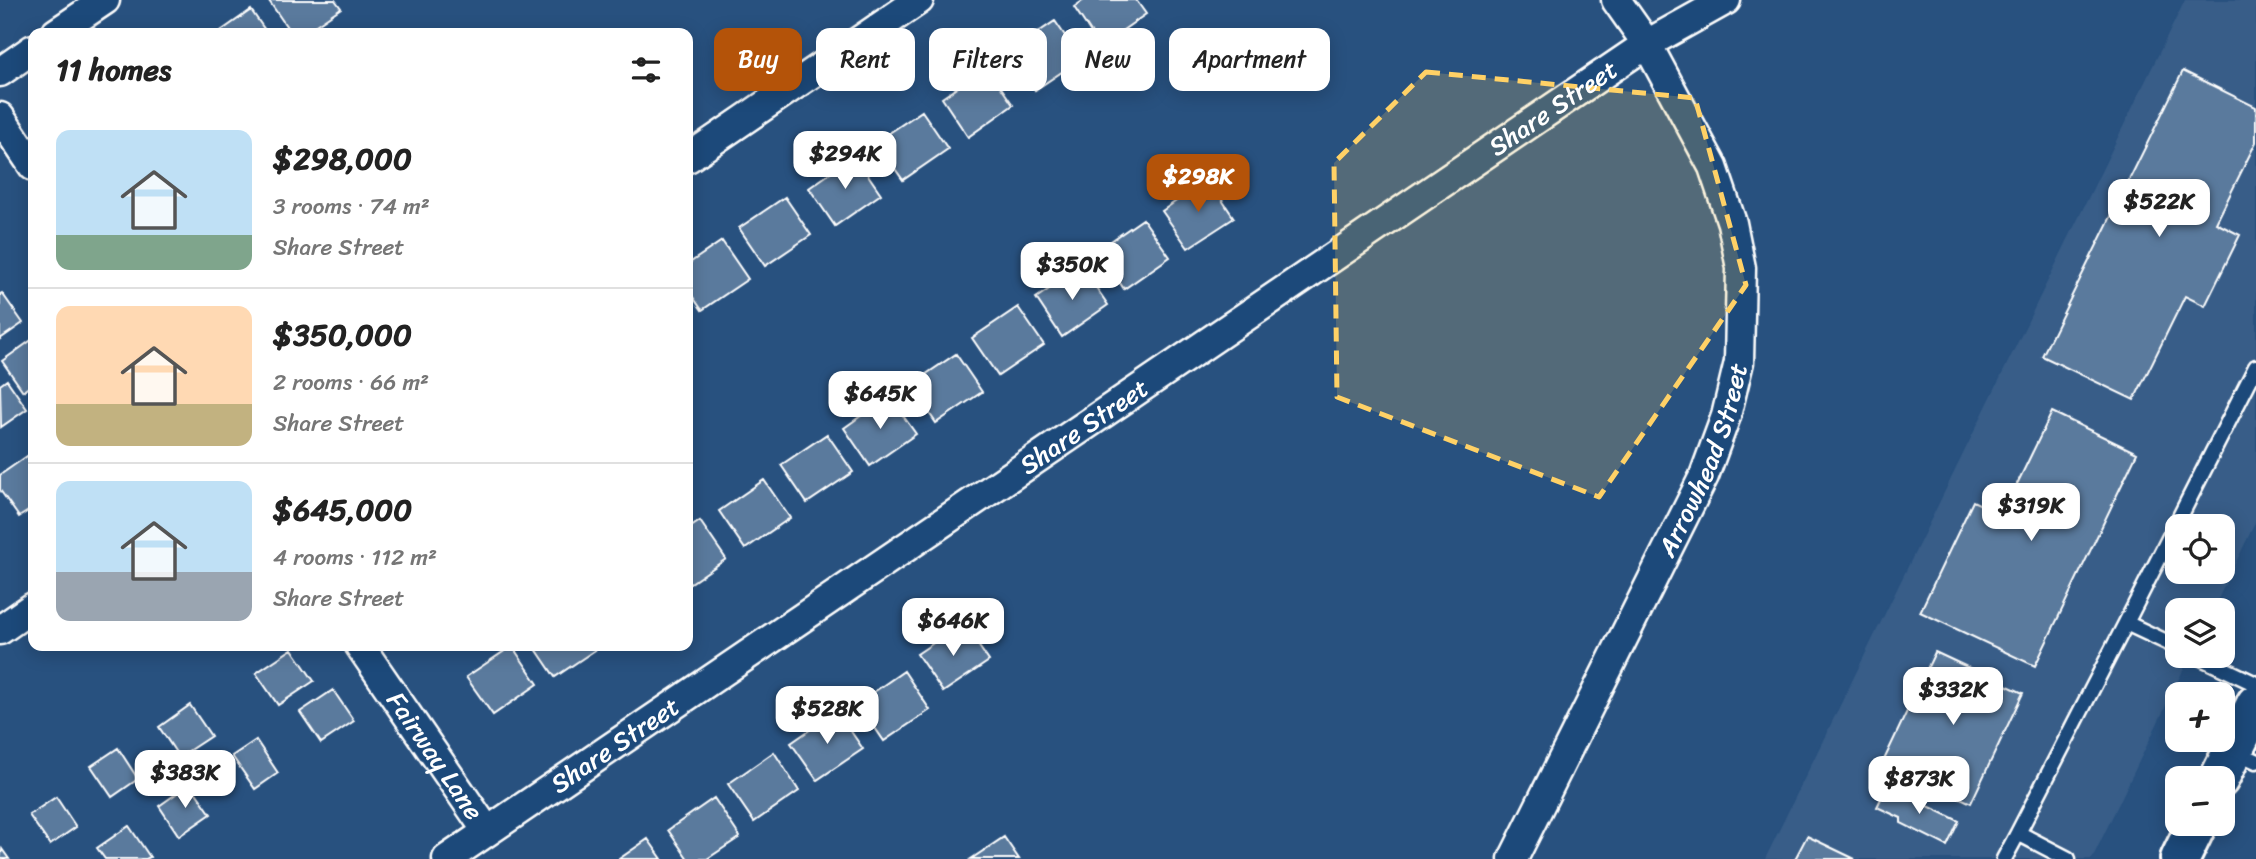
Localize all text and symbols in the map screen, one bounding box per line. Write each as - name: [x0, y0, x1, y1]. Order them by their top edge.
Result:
- chip: Buy: [714, 28, 802, 91]
- chip: Rent: [816, 28, 915, 91]
- chip: Filters: [929, 28, 1047, 91]
- chip: New: [1061, 28, 1155, 91]
- chip: Apartment: [1169, 28, 1330, 91]
- text: 11 homes: [56, 43, 171, 97]
- street label: Share Street: [1479, 47, 1627, 169]
- icon: filters: [627, 51, 665, 89]
- text: $298,000: [273, 132, 412, 186]
- pin: $294K: [796, 132, 894, 191]
- text: $294K: [809, 133, 881, 174]
- pin: $298K: [1149, 154, 1247, 214]
- text: $298K: [1163, 156, 1233, 197]
- icon: home: [112, 158, 196, 242]
- pin: $522K: [2110, 180, 2208, 239]
- text: $522K: [2124, 181, 2194, 222]
- text: 3 rooms · 74 m²: [273, 186, 430, 227]
- text: Share Street: [273, 227, 404, 268]
- pin: $350K: [1023, 243, 1121, 302]
- text: $350K: [1037, 244, 1107, 285]
- text: $350,000: [273, 308, 412, 362]
- icon: home: [112, 334, 196, 418]
- street label: Arrowhead Street: [1644, 358, 1761, 566]
- text: 2 rooms · 66 m²: [273, 362, 429, 403]
- street label: Share Street: [1010, 366, 1158, 487]
- pin: $645K: [831, 372, 929, 431]
- text: $645K: [845, 373, 915, 414]
- text: Share Street: [273, 403, 404, 444]
- text: $645,000: [273, 483, 412, 537]
- pin: $319K: [1982, 484, 2080, 543]
- text: $319K: [1998, 485, 2064, 526]
- icon: home: [112, 509, 196, 593]
- map controls: [2165, 514, 2235, 836]
- button: locate: [2165, 514, 2235, 584]
- text: 4 rooms · 112 m²: [273, 537, 437, 578]
- text: Share Street: [273, 578, 404, 619]
- pin: $646K: [904, 598, 1002, 658]
- button: layers: [2165, 598, 2235, 668]
- text: $646K: [918, 600, 988, 641]
- pin: $332K: [1904, 668, 2002, 727]
- text: $332K: [1919, 669, 1987, 710]
- street label: Fairway Lane: [374, 681, 496, 830]
- button: +: [2165, 682, 2235, 752]
- street label: Share Street: [541, 684, 689, 806]
- pin: $528K: [778, 686, 876, 746]
- text: $528K: [792, 688, 862, 729]
- pin: $383K: [136, 750, 234, 810]
- text: $383K: [151, 752, 219, 793]
- pin: $873K: [1870, 756, 1968, 816]
- text: $873K: [1884, 758, 1954, 799]
- button: −: [2165, 766, 2235, 836]

